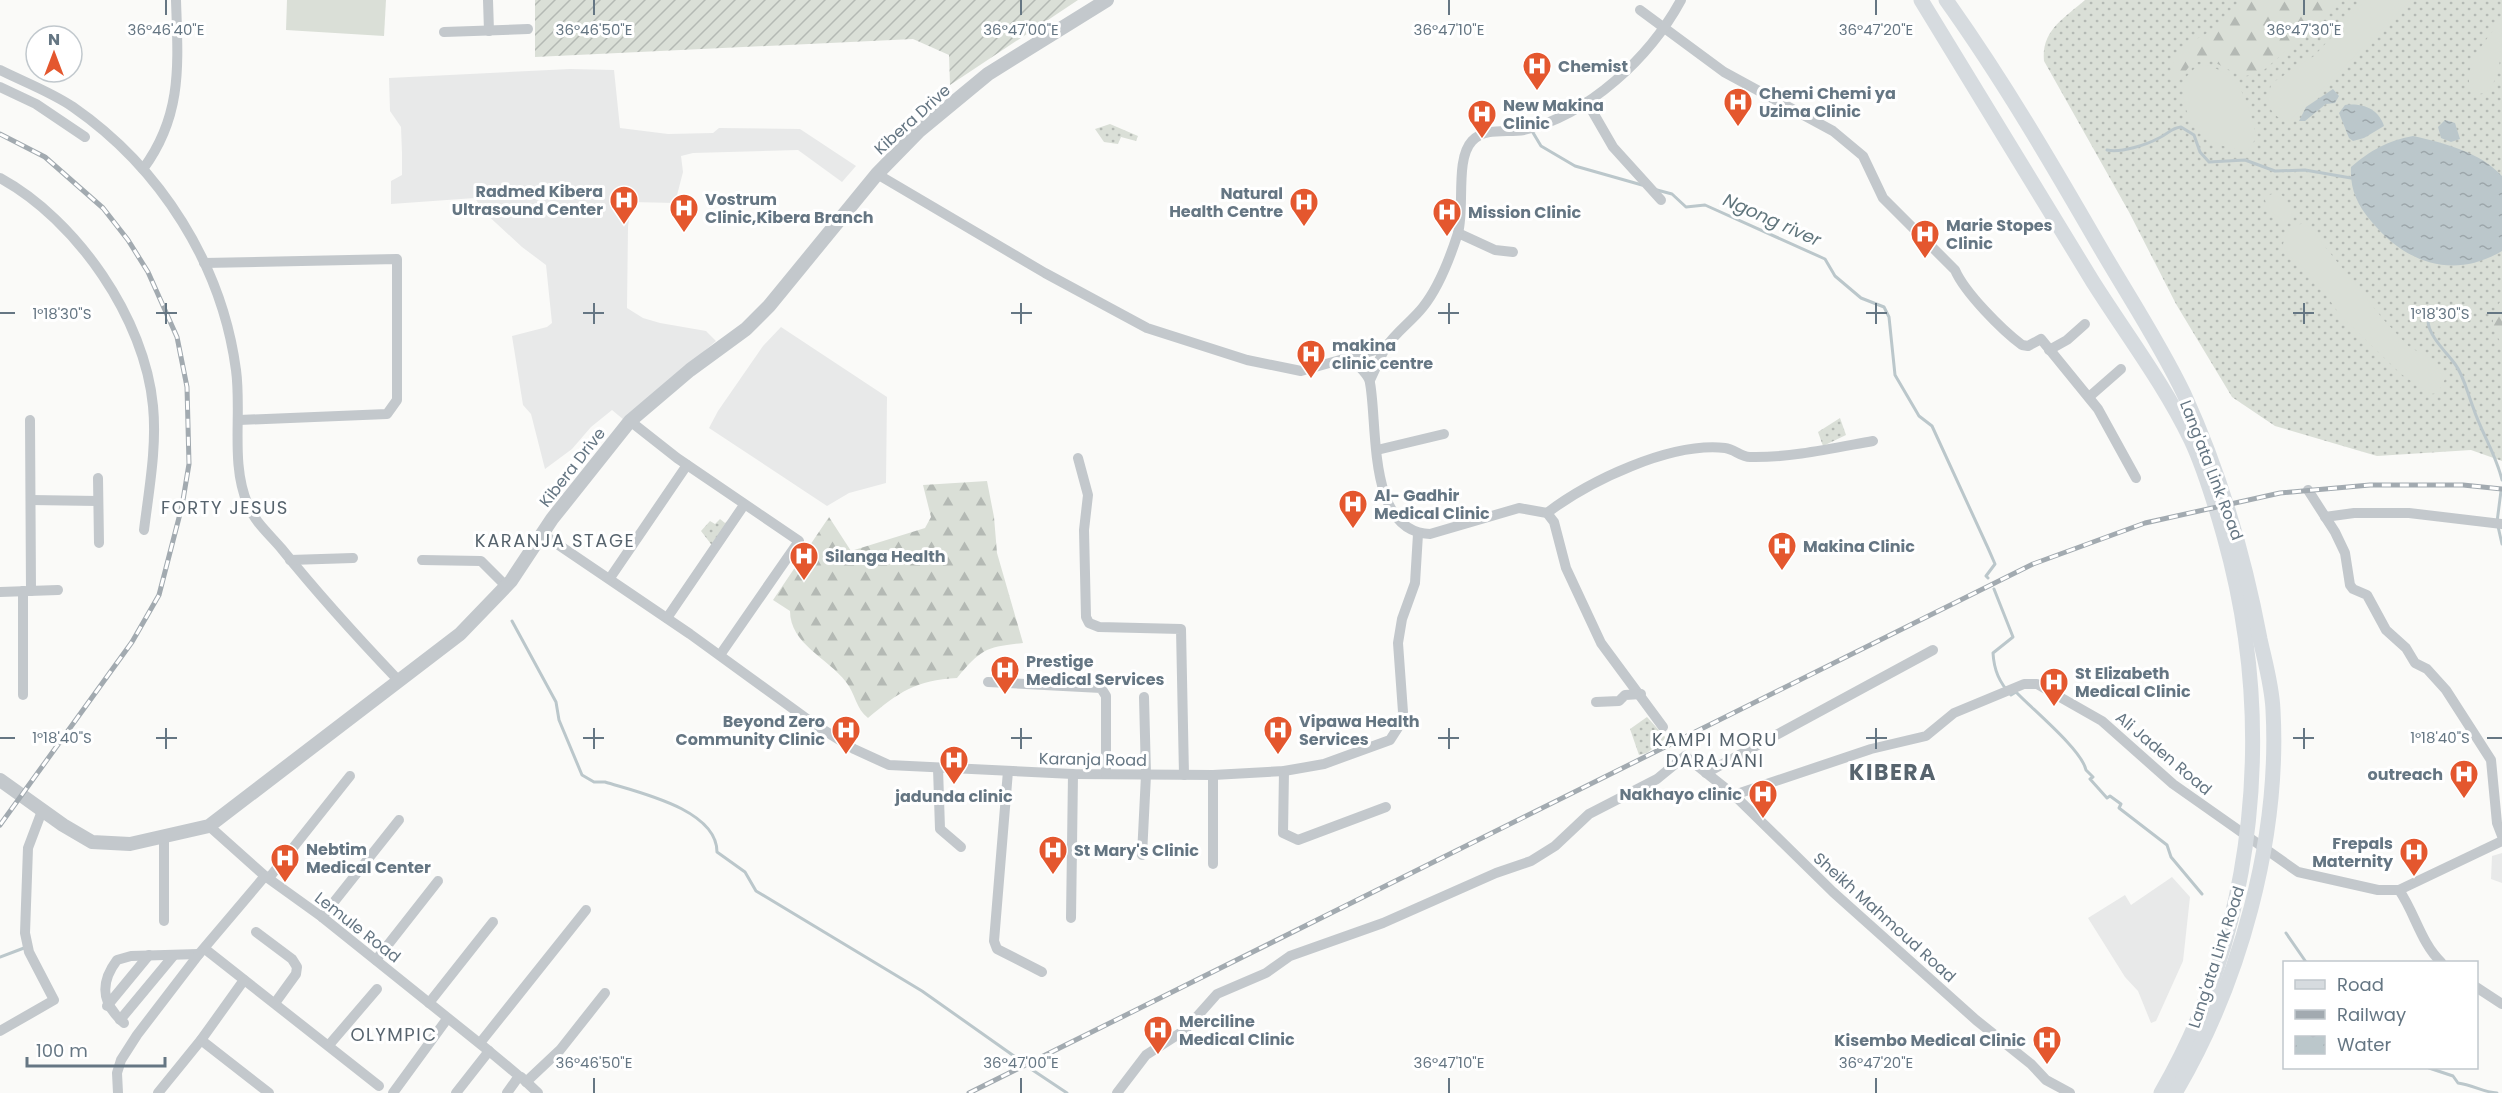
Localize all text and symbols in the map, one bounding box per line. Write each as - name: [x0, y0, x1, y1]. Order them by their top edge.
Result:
- text: 36°46'40"E: [128, 19, 204, 40]
- text: 36°46'50"E: [556, 19, 632, 40]
- text: 36°47'00"E: [983, 19, 1059, 40]
- text: 36°47'10"E: [1414, 19, 1484, 40]
- text: 36°47'20"E: [1839, 19, 1913, 40]
- text: 36°47'30"E: [2267, 19, 2341, 40]
- north arrow: [24, 24, 84, 84]
- text: N: [48, 28, 60, 51]
- hospital icon: Chemist: [1521, 50, 1553, 92]
- place label: Chemist: [1558, 55, 1628, 78]
- street label: Kibera Drive: [869, 79, 956, 160]
- place label: Chemi Chemi ya Uzima Clinic: [1759, 82, 1896, 123]
- hospital icon: Chemi Chemi ya Uzima Clinic: [1722, 86, 1754, 128]
- place label: New Makina Clinic: [1503, 94, 1604, 135]
- hospital icon: New Makina Clinic: [1466, 98, 1498, 140]
- place label: Radmed Kibera Ultrasound Center: [452, 180, 603, 221]
- place label: Natural Health Centre: [1169, 182, 1283, 223]
- hospital icon: Radmed Kibera Ultrasound Center: [608, 184, 640, 226]
- hospital icon: Natural Health Centre: [1288, 186, 1320, 228]
- water label: Ngong river: [1719, 187, 1826, 253]
- place label: Vostrum Clinic,Kibera Branch: [705, 188, 874, 229]
- hospital icon: Vostrum Clinic,Kibera Branch: [668, 192, 700, 234]
- hospital icon: Mission Clinic: [1431, 196, 1463, 238]
- place label: Mission Clinic: [1468, 201, 1581, 224]
- place label: Marie Stopes Clinic: [1946, 214, 2053, 255]
- hospital icon: Marie Stopes Clinic: [1909, 218, 1941, 260]
- text: 1°18'30"S: [32, 303, 92, 324]
- text: 1°18'30"S: [2410, 303, 2470, 324]
- place label: makina clinic centre: [1332, 334, 1433, 375]
- hospital icon: makina clinic centre: [1295, 338, 1327, 380]
- street label: Lang'ata Link Road: [2174, 397, 2249, 544]
- street label: Kibera Drive: [534, 423, 611, 512]
- place label: Al- Gadhir Medical Clinic: [1374, 484, 1490, 525]
- hospital icon: Al- Gadhir Medical Clinic: [1337, 488, 1369, 530]
- district label: FORTY JESUS: [161, 495, 289, 520]
- district label: KARANJA STAGE: [475, 528, 635, 553]
- hospital icon: Makina Clinic: [1766, 530, 1798, 572]
- place label: Makina Clinic: [1803, 535, 1915, 558]
- hospital icon: Silanga Health: [788, 540, 820, 582]
- place label: Silanga Health: [825, 545, 945, 568]
- place label: Prestige Medical Services: [1026, 650, 1165, 691]
- hospital icon: Prestige Medical Services: [989, 654, 1021, 696]
- place label: St Elizabeth Medical Clinic: [2075, 662, 2191, 703]
- hospital icon: St Elizabeth Medical Clinic: [2038, 666, 2070, 708]
- street label: Ali Jaden Road: [2111, 706, 2217, 800]
- place label: Beyond Zero Community Clinic: [676, 710, 825, 751]
- place label: Vipawa Health Services: [1299, 710, 1420, 751]
- hospital icon: Beyond Zero Community Clinic: [830, 714, 862, 756]
- hospital icon: Vipawa Health Services: [1262, 714, 1294, 756]
- text: 1°18'40"S: [32, 727, 92, 748]
- district label: KAMPI MORU DARAJANI: [1652, 727, 1778, 773]
- text: 1°18'40"S: [2410, 727, 2470, 748]
- hospital icon: jadunda clinic: [938, 744, 970, 786]
- street label: Karanja Road: [1039, 747, 1147, 772]
- district label: KIBERA: [1849, 757, 1937, 788]
- hospital icon: outreach: [2448, 758, 2480, 800]
- place label: outreach: [2367, 763, 2443, 786]
- hospital icon: Nakhayo clinic: [1747, 778, 1779, 820]
- place label: Nakhayo clinic: [1620, 783, 1742, 806]
- place label: jadunda clinic: [894, 785, 1013, 808]
- place label: Frepals Maternity: [2312, 832, 2394, 873]
- hospital icon: St Mary's Clinic: [1037, 834, 1069, 876]
- hospital icon: Frepals Maternity: [2398, 836, 2430, 878]
- place label: Nebtim Medical Center: [306, 838, 431, 879]
- place label: St Mary's Clinic: [1074, 839, 1199, 862]
- hospital icon: Nebtim Medical Center: [269, 842, 301, 884]
- street label: Sheikh Mahmoud Road: [1808, 847, 1961, 988]
- street label: Lang'ata Link Road: [2183, 883, 2250, 1031]
- street label: Lemule Road: [310, 887, 405, 968]
- legend: [2283, 961, 2478, 1069]
- text: Road: [2337, 972, 2384, 997]
- text: Railway: [2337, 1002, 2406, 1027]
- place label: Merciline Medical Clinic: [1179, 1010, 1295, 1051]
- hospital icon: Merciline Medical Clinic: [1142, 1014, 1174, 1056]
- district label: OLYMPIC: [350, 1022, 438, 1047]
- hospital icon: Kisembo Medical Clinic: [2031, 1024, 2063, 1066]
- place label: Kisembo Medical Clinic: [1834, 1029, 2026, 1052]
- scale bar: [27, 1030, 165, 1068]
- text: Water: [2337, 1032, 2391, 1057]
- text: 100 m: [36, 1038, 88, 1063]
- text: 36°46'50"E: [556, 1052, 632, 1073]
- text: 36°47'00"E: [983, 1052, 1059, 1073]
- text: 36°47'10"E: [1414, 1052, 1484, 1073]
- text: 36°47'20"E: [1839, 1052, 1913, 1073]

